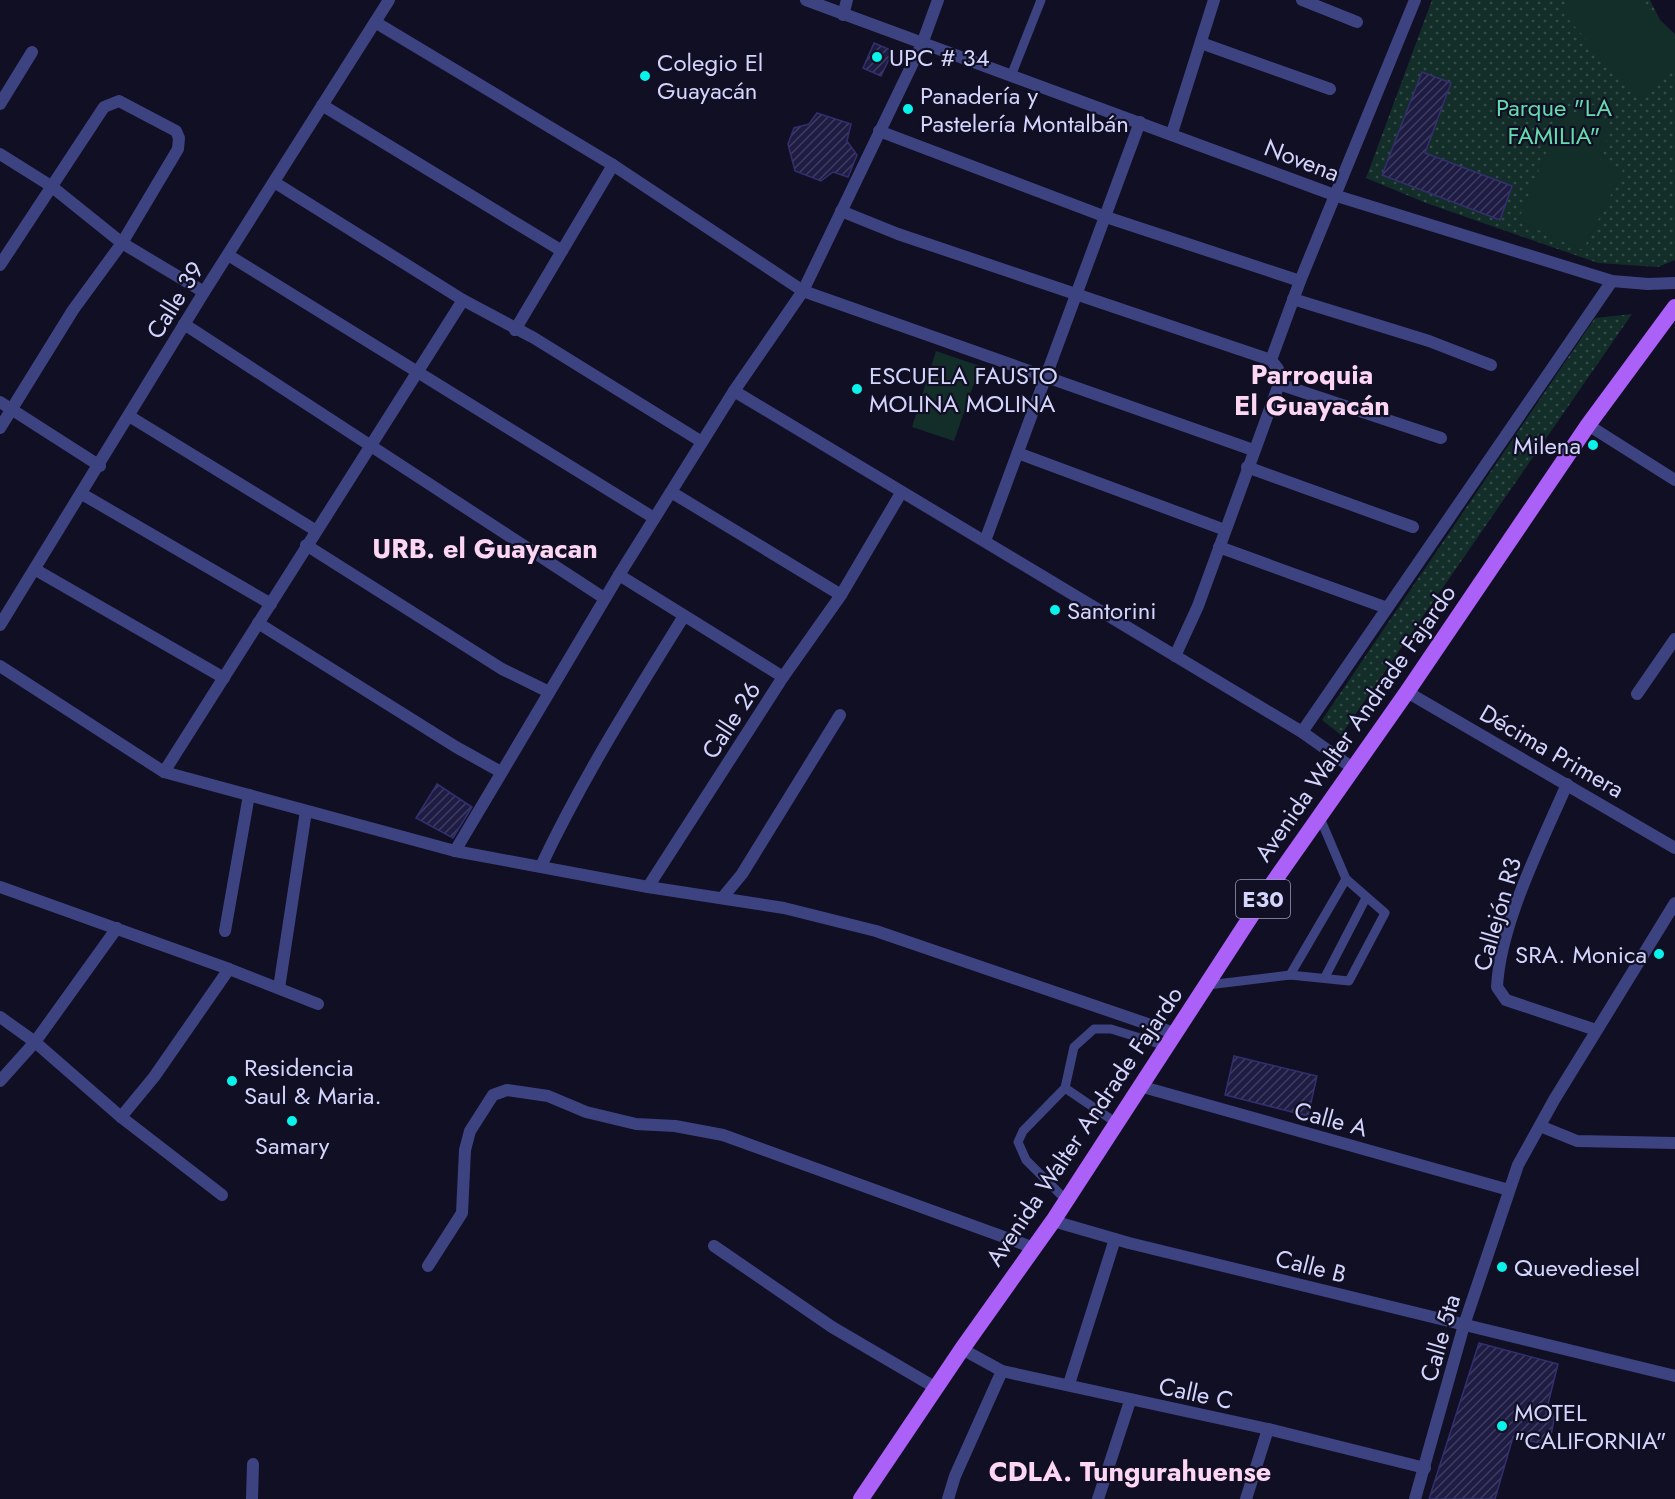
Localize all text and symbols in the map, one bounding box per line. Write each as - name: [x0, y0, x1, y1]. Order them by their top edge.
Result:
- place label: UPC # 34: [889, 40, 990, 75]
- place label: Colegio El Guayacán: [657, 45, 763, 108]
- marker: UPC # 34: [870, 50, 884, 64]
- marker: Colegio El Guayacán: [638, 69, 652, 83]
- place label: Panadería y Pastelería Montalbán: [920, 78, 1129, 141]
- park label: Parque "LA FAMILIA": [1496, 90, 1612, 153]
- marker: Panadería y Pastelería Montalbán: [901, 102, 915, 116]
- street label: Novena: [1259, 130, 1345, 190]
- street label: Calle 39: [138, 254, 212, 346]
- district label: Parroquia El Guayacán: [1234, 355, 1390, 425]
- place label: ESCUELA FAUSTO MOLINA MOLINA: [869, 358, 1058, 421]
- marker: ESCUELA FAUSTO MOLINA MOLINA: [850, 382, 864, 396]
- place label: Milena: [1513, 428, 1581, 463]
- marker: Milena: [1586, 438, 1600, 452]
- district label: URB. el Guayacan: [372, 529, 598, 568]
- street label: Avenida Walter Andrade Fajardo: [1246, 577, 1464, 869]
- place label: Santorini: [1067, 593, 1156, 628]
- marker: Santorini: [1048, 603, 1062, 617]
- street label: Calle 26: [693, 674, 769, 766]
- street label: Décima Primera: [1473, 695, 1631, 807]
- street label: Callejón R3: [1464, 853, 1530, 975]
- road number: E30: [1236, 880, 1290, 918]
- place label: SRA. Monica: [1515, 937, 1647, 972]
- marker: SRA. Monica: [1652, 947, 1666, 961]
- street label: Avenida Walter Andrade Fajardo: [977, 979, 1191, 1273]
- place label: Residencia Saul & Maria.: [244, 1050, 382, 1113]
- marker: Residencia Saul & Maria.: [225, 1074, 239, 1088]
- street label: Calle A: [1291, 1092, 1372, 1146]
- marker: Samary: [285, 1114, 299, 1128]
- place label: Samary: [255, 1128, 330, 1163]
- street label: Calle B: [1272, 1240, 1350, 1292]
- place label: Quevediesel: [1514, 1250, 1640, 1285]
- marker: Quevediesel: [1495, 1260, 1509, 1274]
- street label: Calle 5ta: [1411, 1290, 1469, 1386]
- street label: Calle C: [1156, 1368, 1236, 1418]
- place label: MOTEL "CALIFORNIA": [1514, 1395, 1667, 1458]
- marker: MOTEL "CALIFORNIA": [1495, 1419, 1509, 1433]
- district label: CDLA. Tungurahuense: [989, 1452, 1271, 1491]

